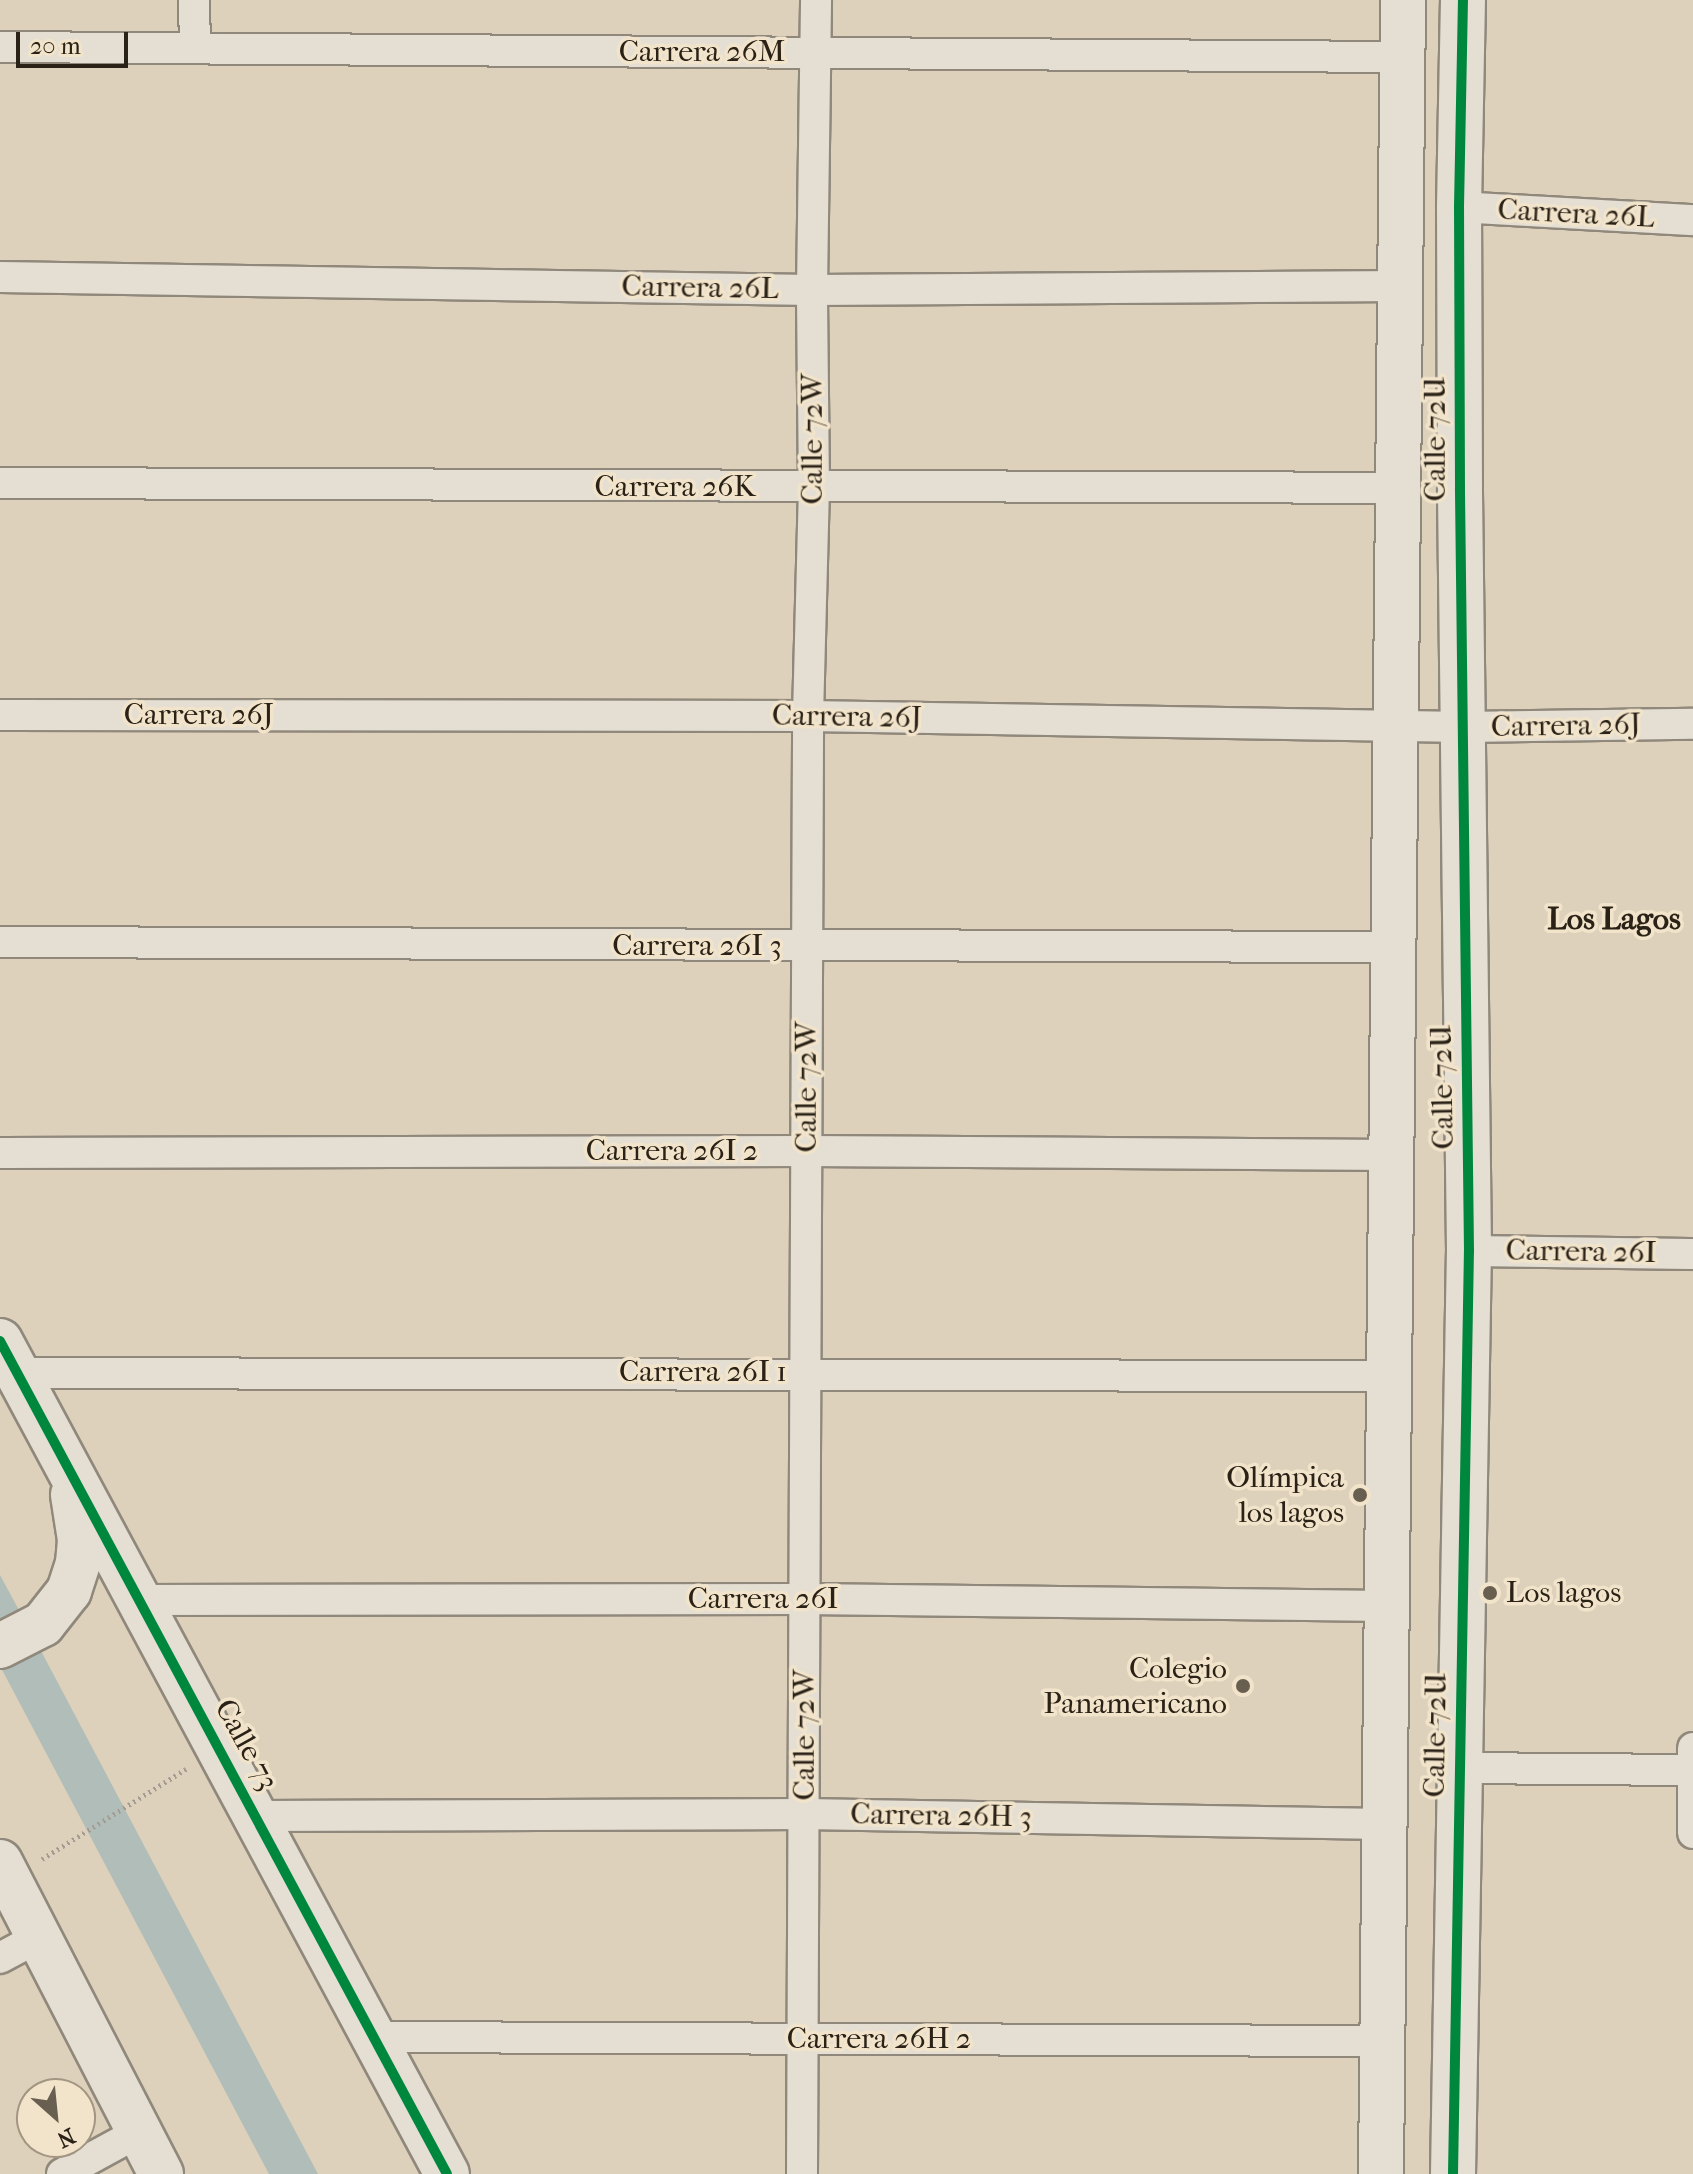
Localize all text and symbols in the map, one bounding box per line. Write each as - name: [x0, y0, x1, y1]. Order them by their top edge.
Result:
- scale bar: [20, 16, 132, 66]
- text: 20 m: [30, 32, 81, 60]
- street label: Carrera 26M: [619, 34, 785, 70]
- street label: Carrera 26L: [1497, 192, 1655, 236]
- street label: Carrera 26L: [621, 269, 779, 307]
- street label: Calle 72W: [795, 374, 831, 504]
- street label: Calle 72U: [1418, 377, 1454, 501]
- street label: Carrera 26K: [595, 469, 755, 505]
- street label: Carrera 26J: [124, 697, 274, 733]
- street label: Carrera 26J: [772, 698, 922, 736]
- street label: Carrera 26J: [1491, 707, 1641, 745]
- district label: Los Lagos: [1547, 900, 1681, 938]
- street label: Carrera 26I 3: [612, 928, 782, 964]
- street label: Calle 72W: [789, 1022, 825, 1152]
- street label: Calle 72U: [1424, 1024, 1462, 1150]
- street label: Carrera 26I 2: [586, 1133, 758, 1169]
- street label: Carrera 26I: [1505, 1233, 1657, 1271]
- street label: Carrera 26I 1: [619, 1354, 787, 1390]
- place label: Olímpica los lagos: [1226, 1460, 1344, 1530]
- marker: Olímpica los lagos: [1351, 1486, 1369, 1504]
- place label: Los lagos: [1506, 1575, 1621, 1611]
- street label: Carrera 26I: [688, 1581, 838, 1617]
- marker: Los lagos: [1481, 1584, 1499, 1602]
- place label: Colegio Panamericano: [1043, 1651, 1227, 1722]
- street label: Calle 72W: [787, 1670, 823, 1800]
- street label: Calle 72U: [1417, 1672, 1455, 1798]
- marker: Colegio Panamericano: [1234, 1677, 1252, 1695]
- street label: Calle 73: [206, 1693, 286, 1797]
- street label: Carrera 26H 3: [850, 1796, 1032, 1836]
- street label: Carrera 26H 2: [787, 2021, 971, 2057]
- north arrow: [16, 2078, 96, 2158]
- text: N: [53, 2122, 79, 2153]

